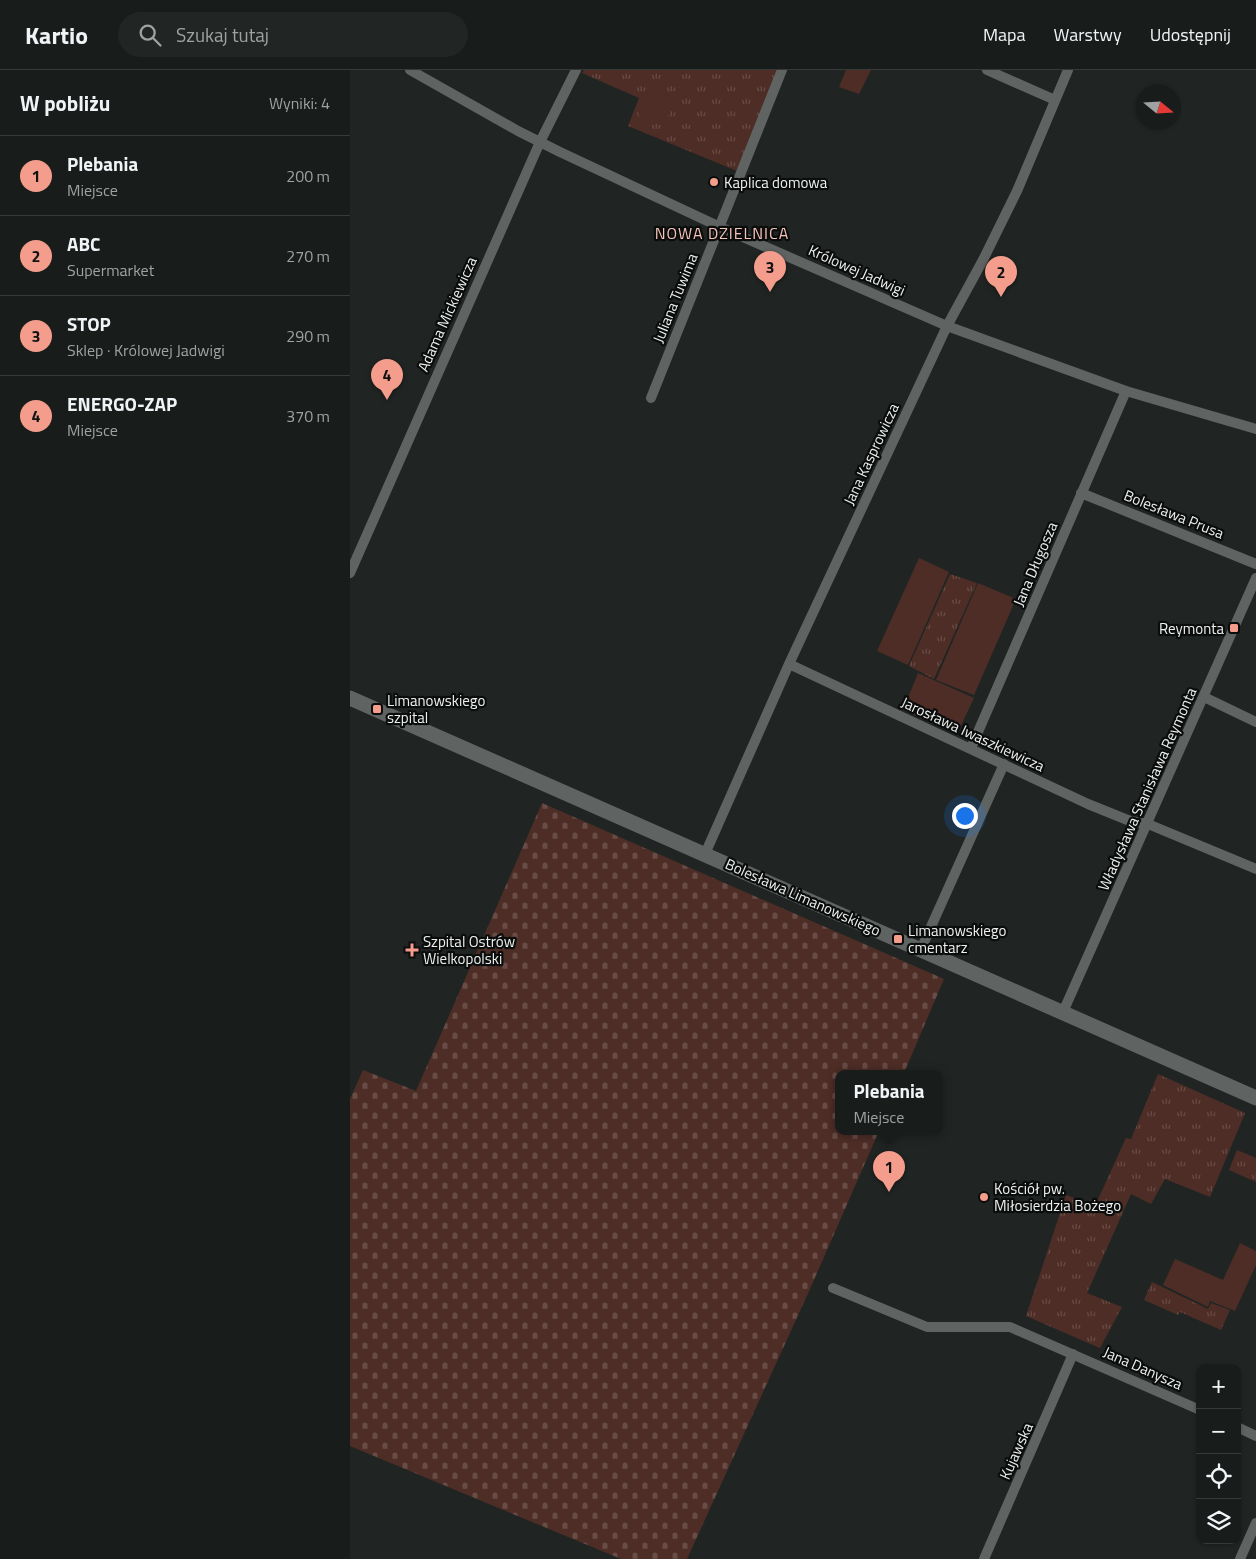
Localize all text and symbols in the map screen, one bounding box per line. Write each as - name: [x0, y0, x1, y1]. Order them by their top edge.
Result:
- search box: [118, 12, 468, 57]
- text: Kartio: [25, 17, 88, 53]
- text: Szukaj tutaj: [176, 20, 269, 49]
- icon: search: [136, 21, 164, 49]
- text: Mapa: [983, 21, 1026, 48]
- text: Warstwy: [1054, 21, 1122, 48]
- text: Udostępnij: [1150, 21, 1231, 48]
- north arrow: [1136, 85, 1181, 130]
- text: W pobliżu: [20, 87, 110, 119]
- text: Wyniki: 4: [269, 91, 330, 115]
- text: Plebania: [67, 149, 138, 178]
- text: 1: [32, 164, 40, 188]
- text: 200 m: [286, 164, 330, 188]
- place label: Kaplica domowa: [724, 171, 828, 194]
- marker: Kaplica domowa: [708, 176, 720, 188]
- text: Miejsce: [67, 178, 118, 202]
- district label: NOWA DZIELNICA: [655, 221, 789, 245]
- text: ABC: [67, 229, 100, 258]
- street label: Królowej Jadwigi: [805, 238, 909, 302]
- text: 2: [32, 244, 40, 268]
- text: 270 m: [286, 244, 330, 268]
- street label: Juliana Tuwima: [647, 249, 704, 346]
- pin: 3: [754, 251, 786, 292]
- street label: Adama Mickiewicza: [411, 252, 483, 375]
- pin: 2: [985, 256, 1017, 297]
- text: Supermarket: [67, 258, 154, 282]
- text: STOP: [67, 309, 111, 338]
- text: 3: [32, 324, 40, 348]
- text: 290 m: [286, 324, 330, 348]
- text: Sklep · Królowej Jadwigi: [67, 338, 225, 362]
- pin: 4: [371, 359, 403, 400]
- text: ENERGO-ZAP: [67, 389, 177, 418]
- street label: Jana Kasprowicza: [837, 399, 905, 509]
- text: 4: [32, 404, 40, 428]
- text: 370 m: [286, 404, 330, 428]
- text: Miejsce: [67, 418, 118, 442]
- street label: Bolesława Prusa: [1121, 483, 1228, 545]
- street label: Jana Długosza: [1007, 518, 1063, 610]
- place label: Reymonta: [1159, 617, 1224, 640]
- marker: Reymonta: [1228, 622, 1240, 634]
- street label: Władysława Stanisława Reymonta: [1092, 683, 1203, 894]
- place label: Limanowskiego szpital: [387, 689, 486, 729]
- street label: Jarosława Iwaszkiewicza: [897, 691, 1049, 778]
- marker: Limanowskiego szpital: [371, 703, 383, 715]
- your location: [952, 803, 978, 829]
- street label: Bolesława Limanowskiego: [722, 852, 884, 942]
- place label: Limanowskiego cmentarz: [908, 919, 1007, 959]
- place label: Szpital Ostrów Wielkopolski: [423, 930, 515, 970]
- marker: Limanowskiego cmentarz: [892, 933, 904, 945]
- marker: Szpital Ostrów Wielkopolski: [405, 943, 419, 957]
- popup: [835, 1070, 943, 1135]
- text: Plebania: [853, 1076, 925, 1105]
- text: Miejsce: [853, 1105, 904, 1129]
- pin: 1: [873, 1151, 905, 1192]
- place label: Kościół pw. Miłosierdzia Bożego: [994, 1177, 1121, 1217]
- marker: Kościół pw. Miłosierdzia Bożego: [978, 1191, 990, 1203]
- street label: Jana Danysza: [1100, 1340, 1187, 1396]
- map controls: [1196, 1364, 1241, 1544]
- button: +: [1196, 1364, 1241, 1409]
- button: −: [1196, 1409, 1241, 1454]
- street label: Kujawska: [993, 1418, 1039, 1483]
- button: locate: [1196, 1454, 1241, 1499]
- button: layers: [1196, 1499, 1241, 1544]

